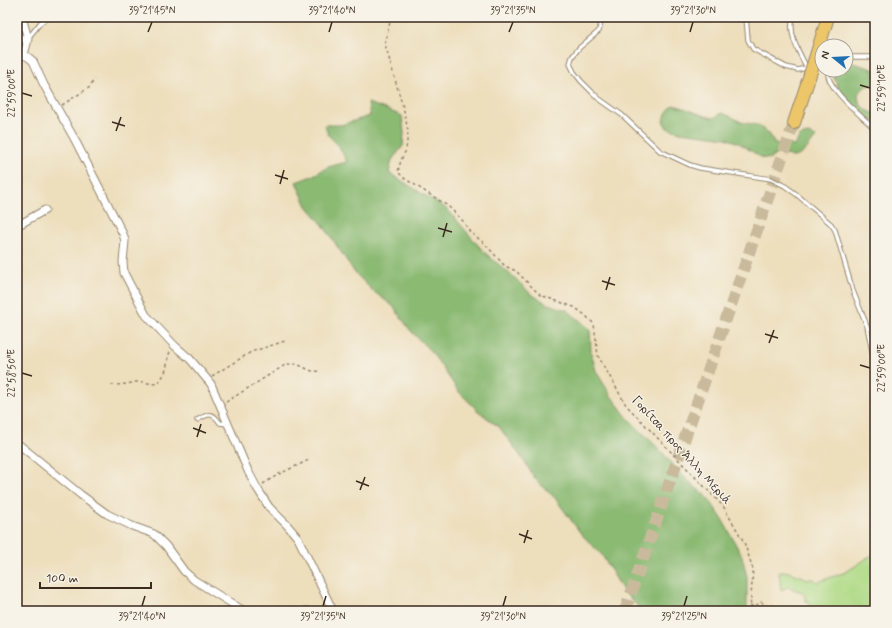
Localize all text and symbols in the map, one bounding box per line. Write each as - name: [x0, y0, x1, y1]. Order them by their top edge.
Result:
- text: 39°21'45"N: [129, 4, 176, 18]
- text: 39°21'40"N: [308, 4, 356, 18]
- text: 39°21'35"N: [490, 4, 536, 18]
- text: 39°21'30"N: [670, 4, 716, 18]
- north arrow: [814, 38, 854, 78]
- text: N: [818, 50, 833, 61]
- text: 22°59'10"E: [875, 64, 889, 112]
- text: 22°59'00"E: [5, 69, 19, 117]
- text: 22°59'00"E: [875, 344, 889, 392]
- text: 22°58'50"E: [5, 349, 19, 397]
- street label: Γορίτσα προς Άλλη Μεριά: [628, 393, 735, 509]
- scale bar: [40, 564, 151, 590]
- text: 100 m: [46, 571, 78, 587]
- text: 39°21'40"N: [118, 610, 166, 624]
- text: 39°21'35"N: [300, 610, 346, 624]
- text: 39°21'30"N: [480, 610, 526, 624]
- text: 39°21'25"N: [661, 610, 707, 624]

